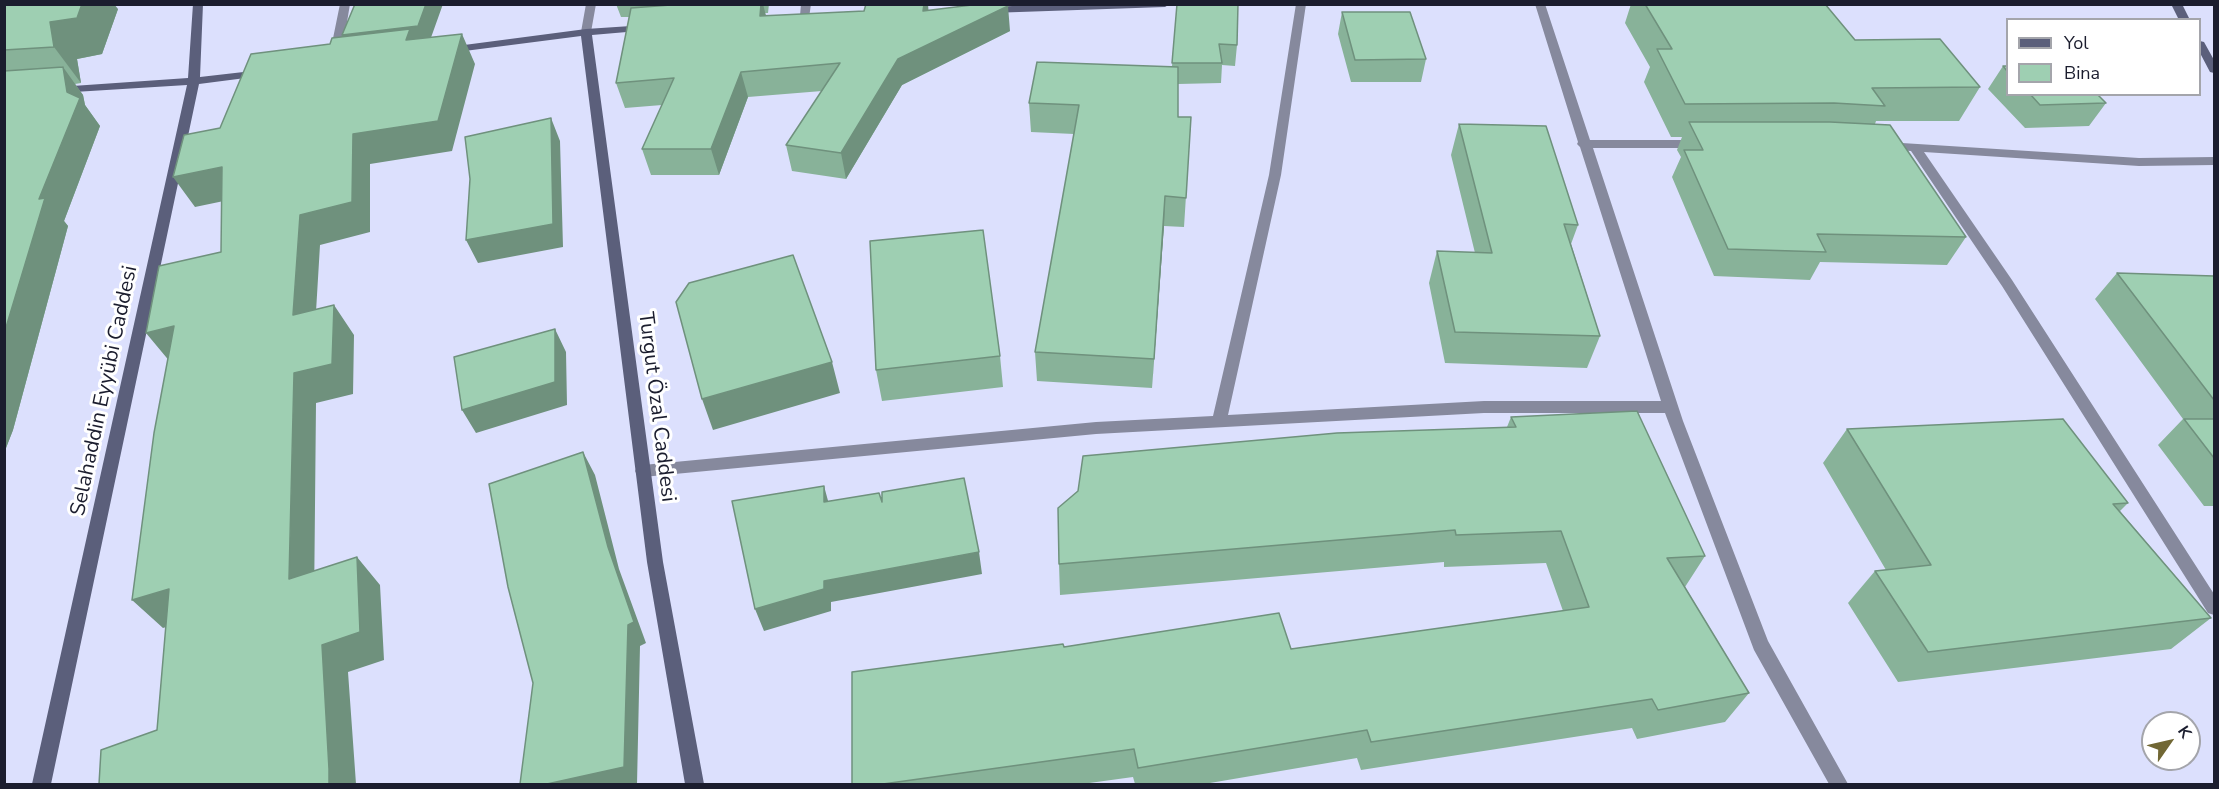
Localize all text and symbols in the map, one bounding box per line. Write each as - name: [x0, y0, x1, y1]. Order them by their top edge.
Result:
- legend: [2006, 18, 2201, 96]
- text: Yol: [2064, 31, 2089, 55]
- text: Bina: [2064, 61, 2100, 85]
- street label: Selahaddin Eyyübi Caddesi: [66, 264, 144, 518]
- street label: Turgut Özal Caddesi: [632, 311, 680, 503]
- north arrow: [2141, 711, 2201, 771]
- text: K: [2172, 721, 2196, 743]

